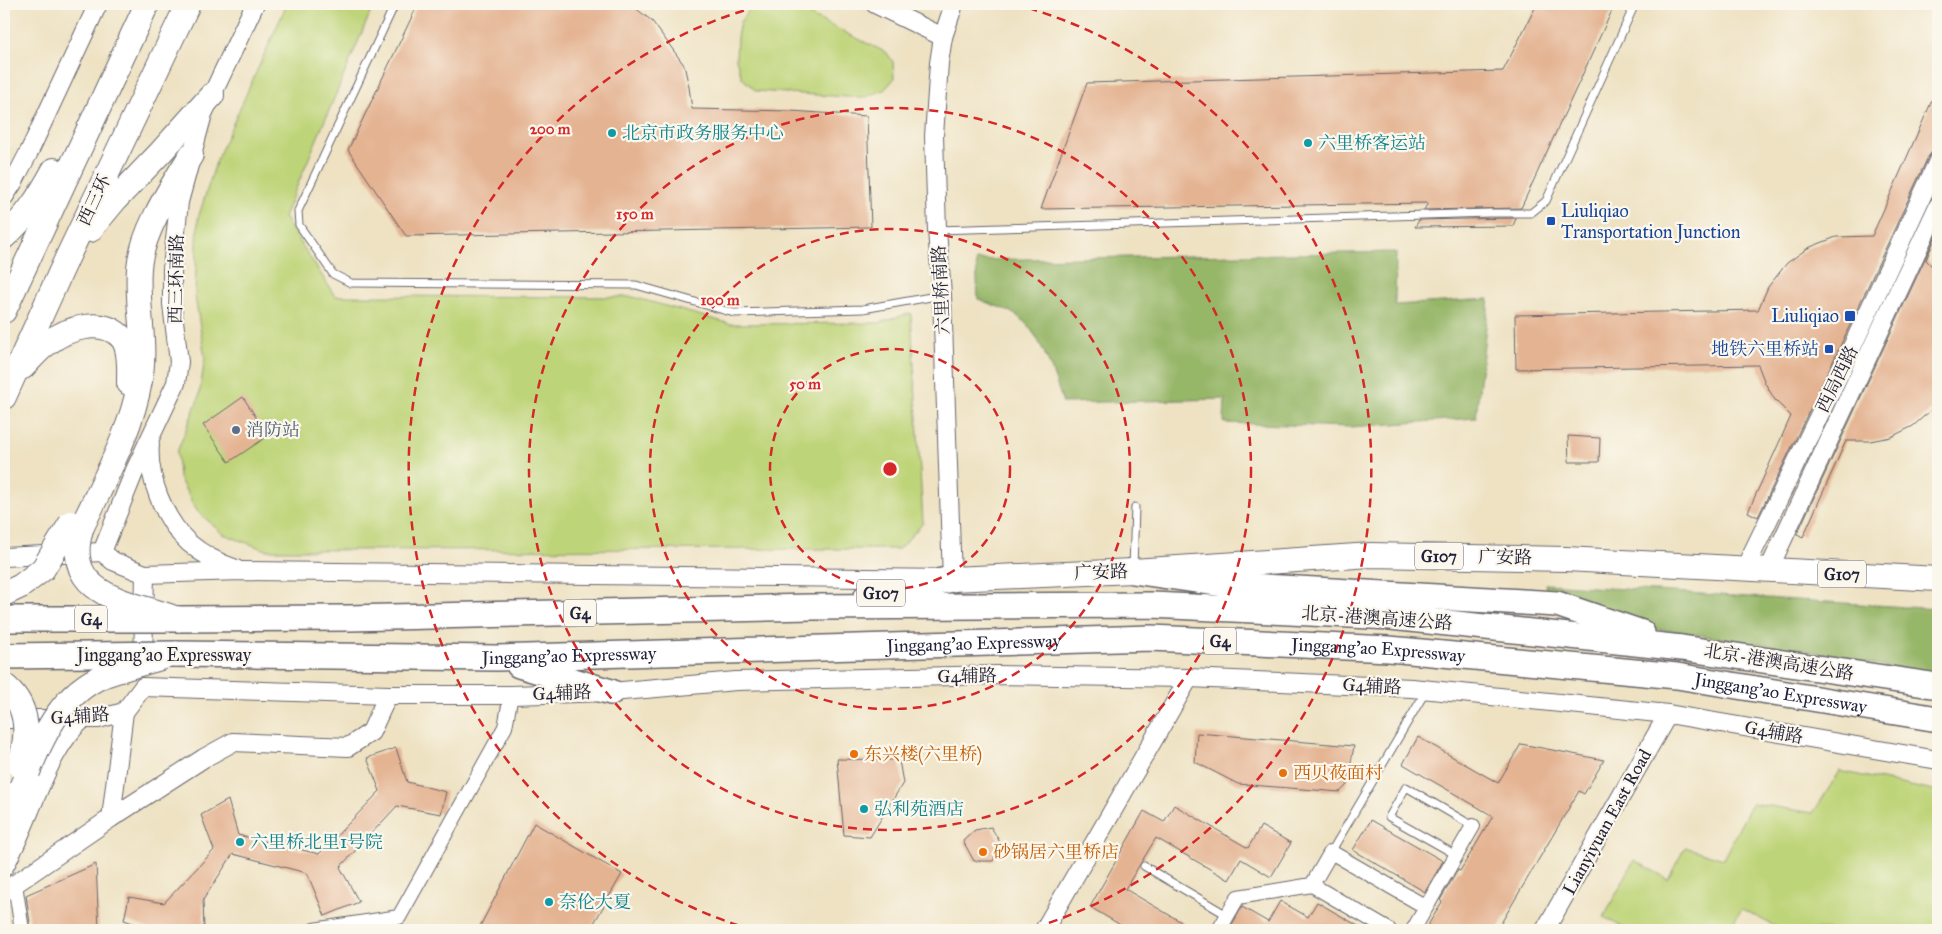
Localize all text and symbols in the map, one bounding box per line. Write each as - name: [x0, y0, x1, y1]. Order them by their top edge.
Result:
- text: 200 m: [530, 120, 571, 138]
- place label: 北京市政务服务中心: [622, 122, 784, 144]
- marker: 北京市政务服务中心: [606, 127, 618, 139]
- place label: 六里桥客运站: [1318, 132, 1426, 154]
- marker: 六里桥客运站: [1302, 137, 1314, 149]
- street label: 西三环: [73, 171, 115, 229]
- place label: Liuliqiao Transportation Junction: [1561, 200, 1741, 244]
- text: 150 m: [616, 205, 654, 223]
- marker: Liuliqiao Transportation Junction: [1545, 215, 1557, 227]
- street label: 西三环南路: [164, 234, 188, 324]
- street label: 六里桥南路: [928, 244, 954, 336]
- text: 100 m: [700, 291, 740, 309]
- place label: Liuliqiao: [1771, 305, 1839, 328]
- marker: Liuliqiao: [1843, 309, 1857, 323]
- place label: 地铁六里桥站: [1711, 338, 1819, 360]
- street label: 西局西路: [1811, 342, 1863, 416]
- marker: 地铁六里桥站: [1823, 343, 1835, 355]
- text: 50 m: [789, 375, 821, 393]
- place label: 消防站: [246, 419, 300, 441]
- marker: 消防站: [230, 424, 242, 436]
- centre of rings: [881, 460, 899, 478]
- road number: G107: [1415, 542, 1463, 570]
- street label: 广安路: [1478, 546, 1532, 568]
- street label: 广安路: [1074, 560, 1128, 584]
- road number: G107: [1818, 560, 1866, 588]
- road number: G107: [857, 580, 905, 606]
- road number: G4: [564, 600, 596, 626]
- street label: 北京-港澳高速公路: [1301, 602, 1453, 634]
- road number: G4: [75, 606, 107, 632]
- road number: G4: [1204, 627, 1236, 654]
- street label: Jinggang'ao Expressway: [884, 630, 1062, 658]
- street label: Jinggang'ao Expressway: [1289, 633, 1467, 667]
- street label: 北京-港澳高速公路: [1703, 639, 1855, 685]
- street label: Jinggang'ao Expressway: [480, 642, 657, 670]
- street label: Jinggang'ao Expressway: [75, 644, 252, 667]
- street label: G4辅路: [937, 664, 997, 688]
- street label: Jinggang'ao Expressway: [1691, 668, 1869, 718]
- street label: G4辅路: [1342, 673, 1402, 699]
- street label: G4辅路: [532, 681, 592, 705]
- street label: G4辅路: [50, 703, 110, 729]
- street label: G4辅路: [1743, 716, 1805, 748]
- place label: 东兴楼(六里桥): [864, 743, 982, 766]
- street label: Lianyiyuan East Road: [1558, 745, 1656, 899]
- marker: 东兴楼(六里桥): [848, 748, 860, 760]
- place label: 西贝莜面村: [1293, 762, 1383, 784]
- marker: 西贝莜面村: [1277, 767, 1289, 779]
- place label: 弘利苑酒店: [874, 798, 964, 820]
- marker: 弘利苑酒店: [858, 803, 870, 815]
- place label: 六里桥北里1号院: [250, 831, 383, 853]
- marker: 六里桥北里1号院: [234, 836, 246, 848]
- place label: 砂锅居六里桥店: [993, 841, 1119, 863]
- marker: 砂锅居六里桥店: [977, 846, 989, 858]
- place label: 奈伦大夏: [559, 891, 631, 913]
- marker: 奈伦大夏: [543, 896, 555, 908]

